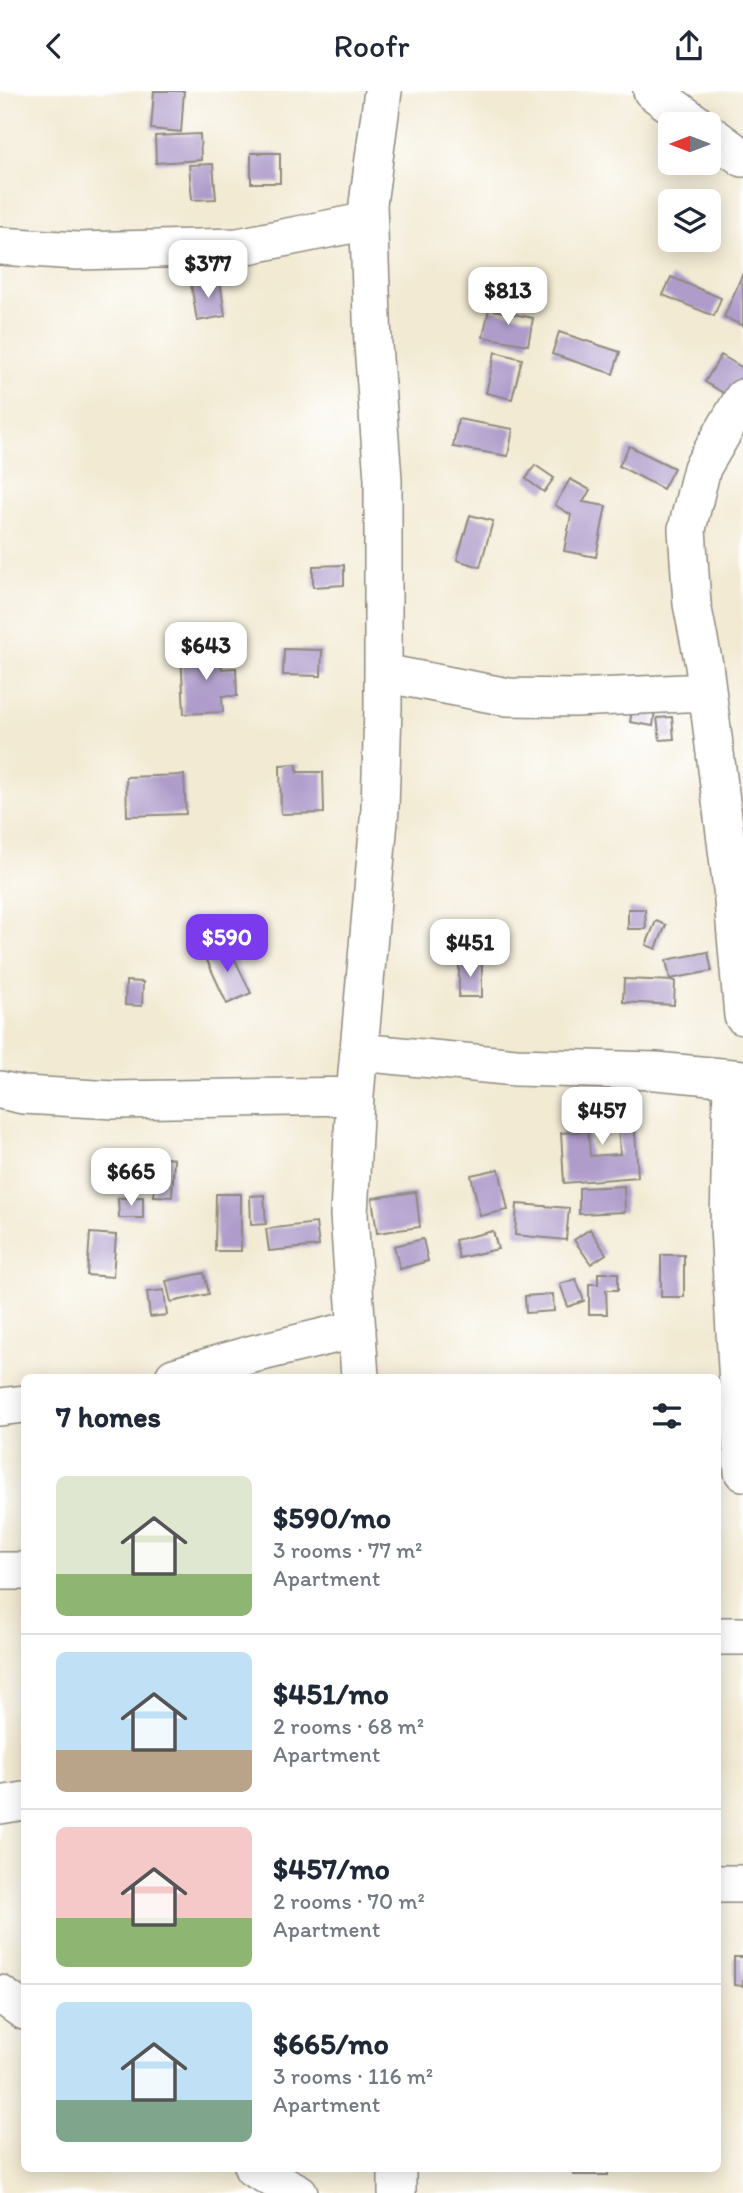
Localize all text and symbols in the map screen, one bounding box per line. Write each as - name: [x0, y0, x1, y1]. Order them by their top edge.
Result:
- icon: back: [35, 27, 73, 65]
- text: Roofr: [334, 27, 409, 65]
- icon: share: [670, 27, 708, 65]
- north arrow: [658, 112, 721, 175]
- map controls: [658, 112, 721, 252]
- button: layers: [658, 189, 721, 252]
- pin: $377: [167, 241, 249, 300]
- text: $377: [184, 249, 232, 277]
- pin: $813: [467, 267, 549, 327]
- text: $813: [484, 276, 532, 304]
- pin: $643: [165, 623, 247, 682]
- text: $643: [181, 631, 231, 659]
- pin: $590: [186, 915, 268, 974]
- pin: $451: [429, 919, 511, 979]
- text: $590: [202, 923, 252, 951]
- text: $451: [446, 928, 494, 956]
- pin: $457: [561, 1087, 643, 1147]
- text: $457: [578, 1096, 626, 1124]
- pin: $665: [90, 1149, 172, 1208]
- text: $665: [107, 1157, 155, 1185]
- icon: filters: [648, 1397, 686, 1435]
- text: 7 homes: [56, 1398, 161, 1435]
- text: $590/mo: [273, 1499, 391, 1536]
- icon: home: [112, 1504, 196, 1588]
- text: 3 rooms · 77 m²: [273, 1536, 423, 1564]
- text: Apartment: [273, 1564, 380, 1592]
- text: $451/mo: [273, 1675, 389, 1712]
- icon: home: [112, 1680, 196, 1764]
- text: 2 rooms · 68 m²: [273, 1712, 424, 1740]
- text: Apartment: [273, 1740, 380, 1768]
- text: $457/mo: [273, 1850, 390, 1887]
- icon: home: [112, 1855, 196, 1939]
- text: 2 rooms · 70 m²: [273, 1887, 425, 1915]
- text: Apartment: [273, 1915, 380, 1943]
- text: $665/mo: [273, 2025, 389, 2062]
- icon: home: [112, 2030, 196, 2114]
- text: 3 rooms · 116 m²: [273, 2062, 433, 2090]
- text: Apartment: [273, 2090, 380, 2118]

